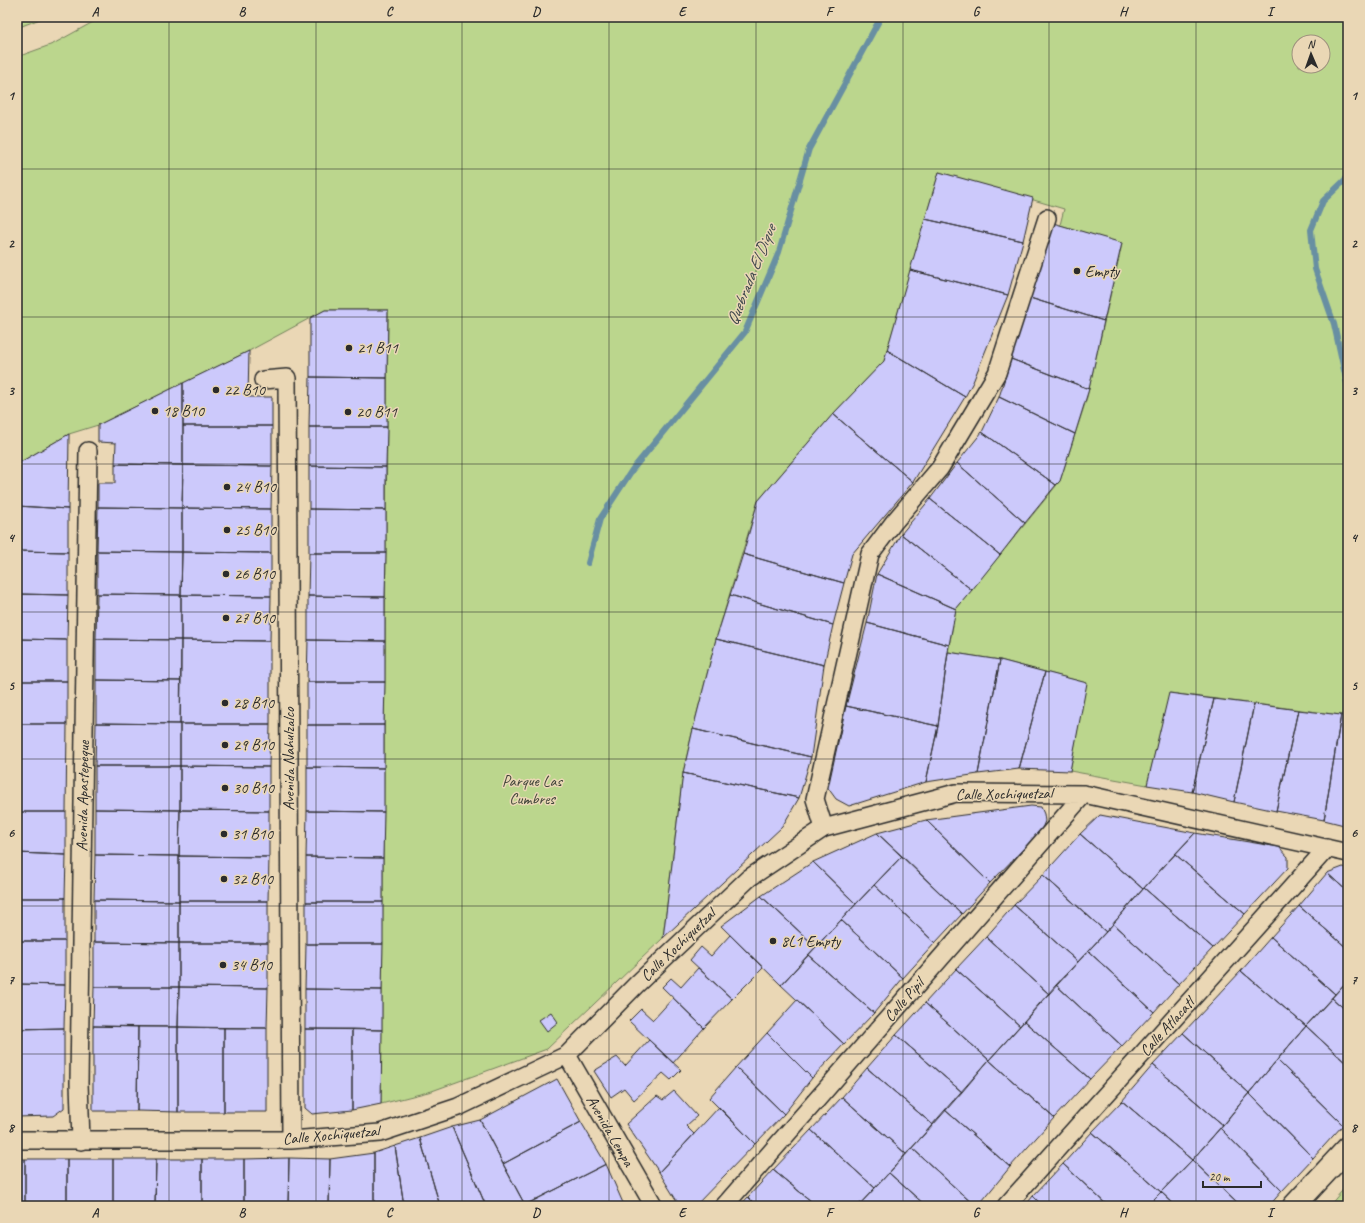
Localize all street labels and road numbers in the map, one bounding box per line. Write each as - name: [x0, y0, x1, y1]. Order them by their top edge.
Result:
- street label: Avenida Nahulzalco: [279, 706, 299, 811]
- street label: Avenida Apastepeque: [72, 739, 94, 852]
- street label: Calle Xochiquetzal: [956, 783, 1056, 805]
- street label: Calle Xochiquetzal: [636, 902, 722, 986]
- street label: Calle Pipil: [880, 972, 931, 1026]
- street label: Calle Atlacatl: [1135, 991, 1201, 1061]
- street label: Avenida Lempa: [582, 1092, 639, 1171]
- street label: Calle Xochiquetzal: [282, 1121, 383, 1149]

